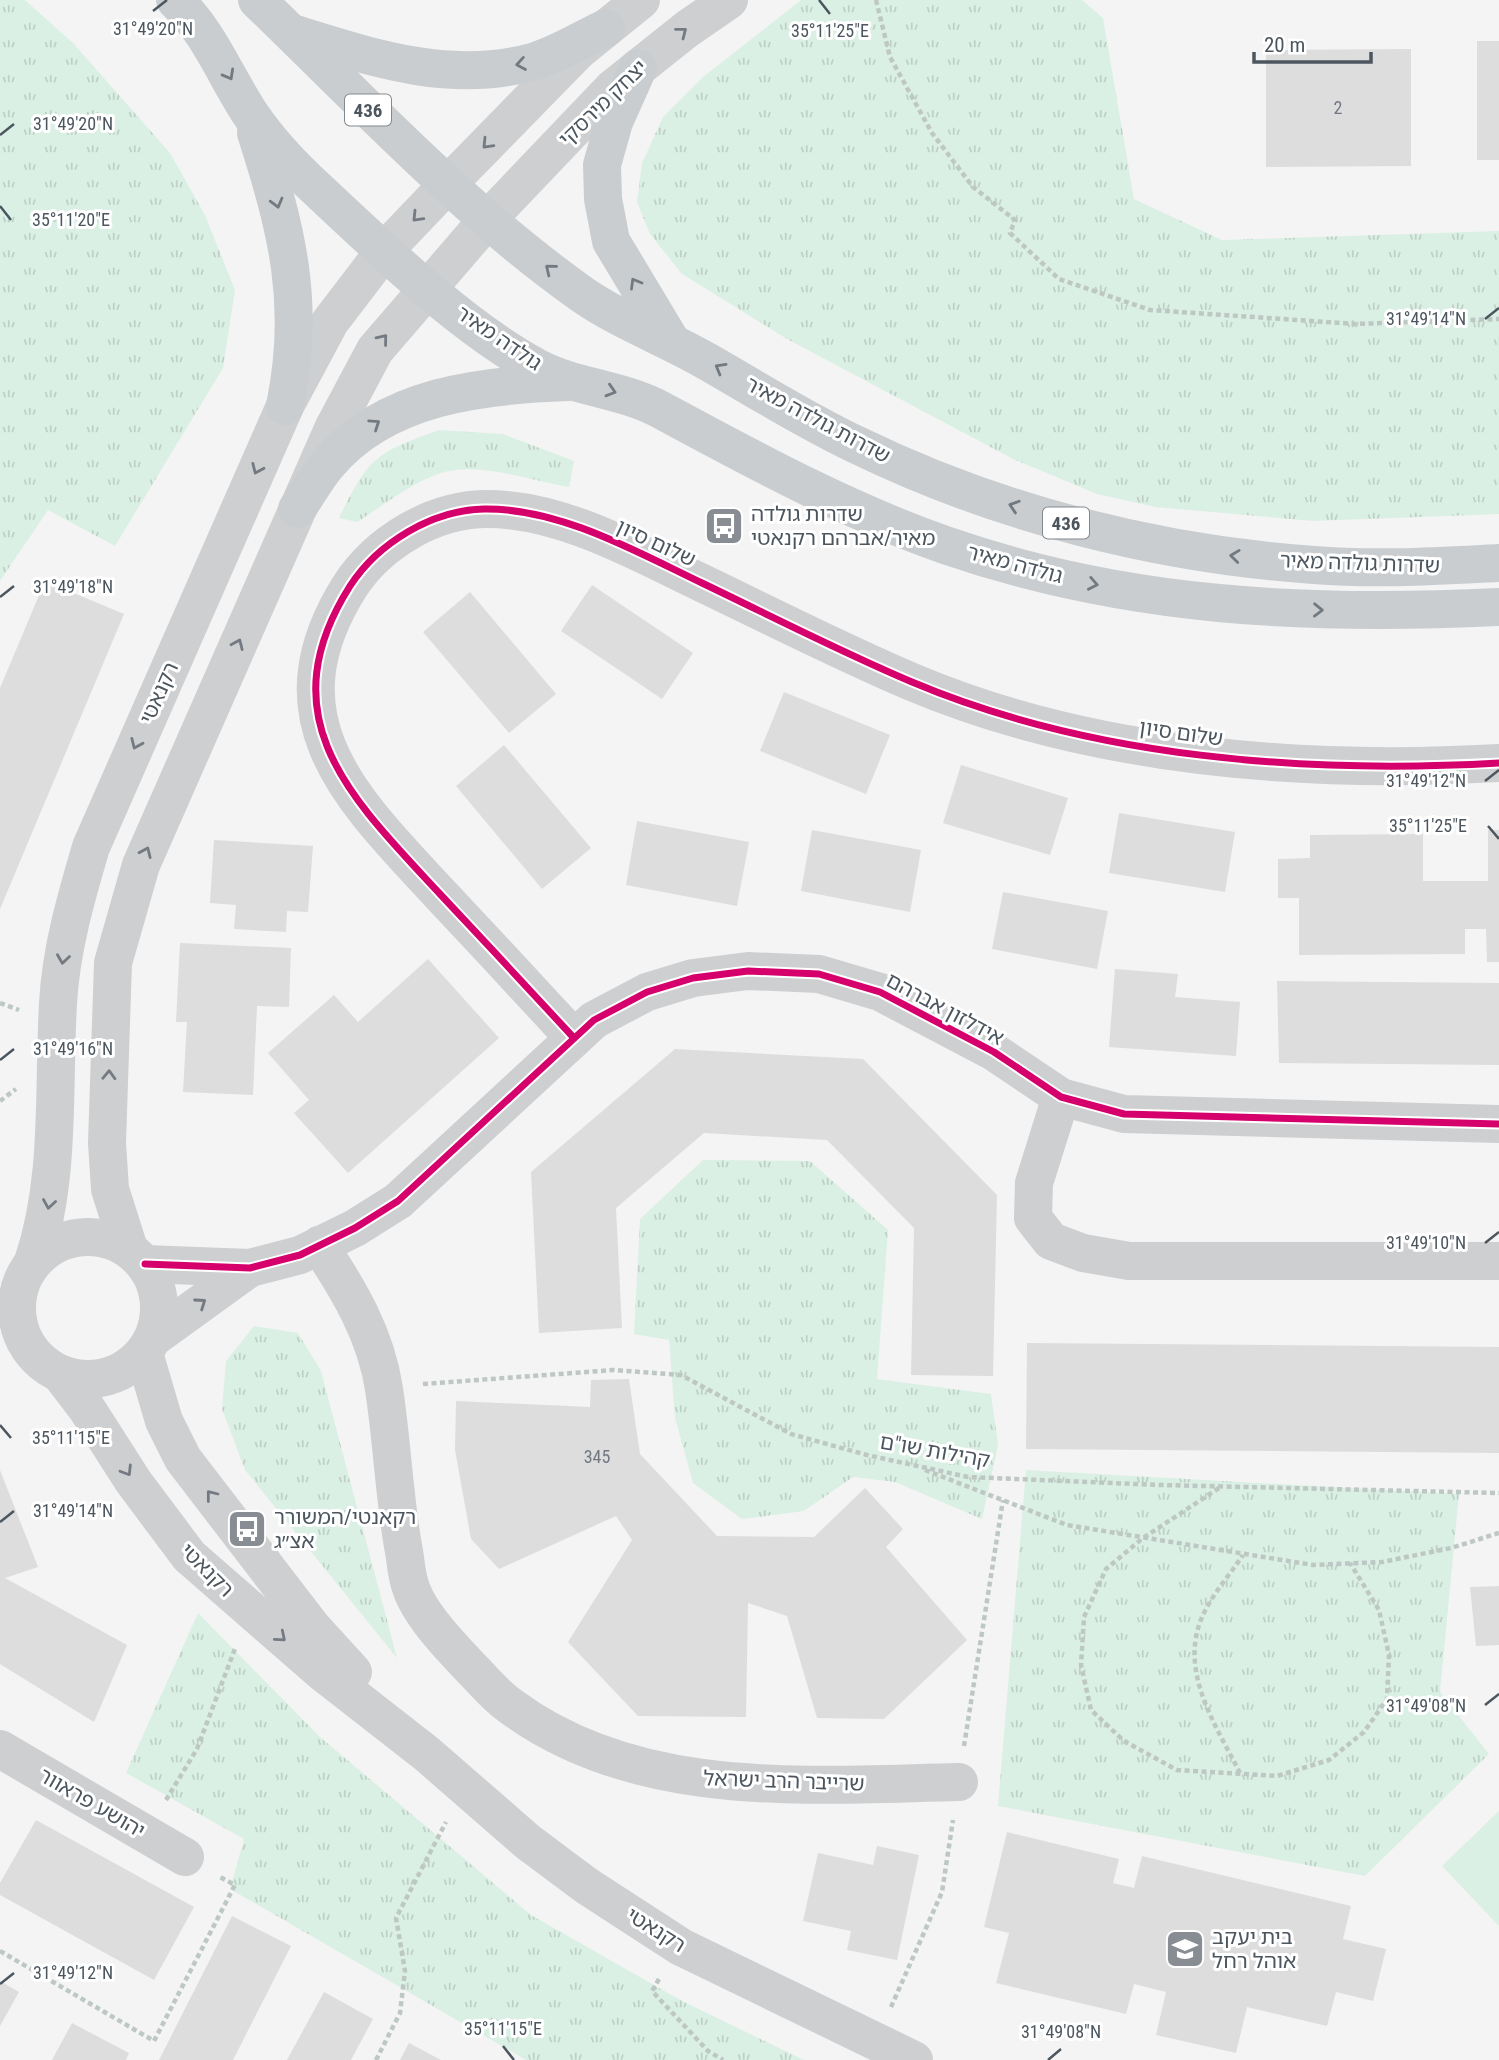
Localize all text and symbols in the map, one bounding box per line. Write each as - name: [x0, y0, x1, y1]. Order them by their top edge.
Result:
- text: 31°49'20"N: [113, 18, 193, 39]
- text: 35°11'25"E: [791, 20, 869, 41]
- scale bar: [1254, 21, 1371, 65]
- one-way arrow: [675, 28, 687, 41]
- text: 20 m: [1264, 33, 1305, 57]
- street label: יצחק מירסקי: [554, 55, 652, 151]
- one-way arrow: [515, 56, 527, 71]
- one-way arrow: [221, 68, 234, 80]
- road number: 436: [345, 94, 391, 125]
- house number: 2: [1334, 97, 1343, 118]
- text: 31°49'20"N: [33, 113, 113, 134]
- one-way arrow: [483, 136, 496, 149]
- one-way arrow: [269, 197, 283, 209]
- text: 35°11'20"E: [32, 209, 110, 230]
- one-way arrow: [412, 209, 425, 222]
- one-way arrow: [546, 264, 558, 277]
- one-way arrow: [630, 277, 643, 290]
- street label: גולדה מאיר: [452, 301, 546, 375]
- text: 31°49'14"N: [1386, 308, 1466, 329]
- one-way arrow: [374, 335, 387, 347]
- one-way arrow: [715, 364, 728, 377]
- street label: שדרות גולדה מאיר: [742, 372, 894, 468]
- one-way arrow: [604, 383, 616, 397]
- one-way arrow: [367, 420, 380, 432]
- one-way arrow: [251, 462, 265, 474]
- one-way arrow: [1008, 500, 1021, 514]
- place label: שדרות גולדה מאיר/אברהם רקנאטי: [751, 502, 935, 550]
- bus stop icon: שדרות גולדה מאיר/אברהם רקנאטי: [703, 505, 745, 547]
- road number: 436: [1043, 508, 1089, 538]
- street label: שלום סיון: [613, 514, 699, 572]
- street label: גולדה מאיר: [965, 540, 1065, 588]
- street label: שדרות גולדה מאיר: [1280, 548, 1440, 578]
- one-way arrow: [1229, 549, 1241, 564]
- text: 31°49'18"N: [33, 576, 113, 597]
- one-way arrow: [1087, 576, 1099, 591]
- one-way arrow: [1313, 603, 1324, 618]
- one-way arrow: [230, 639, 244, 652]
- street label: רקנאטי: [135, 658, 183, 728]
- street label: שלום סיון: [1137, 715, 1225, 751]
- one-way arrow: [130, 737, 144, 749]
- text: 31°49'12"N: [1386, 770, 1466, 791]
- text: 35°11'25"E: [1389, 815, 1467, 836]
- one-way arrow: [138, 847, 152, 860]
- one-way arrow: [56, 953, 71, 965]
- street label: אידלזון אברהם: [882, 968, 1008, 1050]
- text: 31°49'16"N: [33, 1038, 113, 1059]
- one-way arrow: [101, 1069, 116, 1080]
- one-way arrow: [42, 1198, 57, 1210]
- text: 31°49'10"N: [1386, 1232, 1466, 1253]
- one-way arrow: [193, 1299, 206, 1311]
- text: 35°11'15"E: [32, 1427, 110, 1448]
- street label: קהילות שו"ם: [878, 1429, 992, 1473]
- house number: 345: [584, 1446, 610, 1467]
- one-way arrow: [119, 1464, 132, 1477]
- one-way arrow: [206, 1490, 219, 1502]
- text: 31°49'14"N: [33, 1500, 113, 1521]
- place label: רקאנטי/המשורר אצ״ג: [274, 1505, 416, 1553]
- bus stop icon: רקאנטי/המשורר אצ״ג: [226, 1508, 268, 1550]
- street label: רקנאטי: [176, 1539, 238, 1601]
- one-way arrow: [272, 1629, 285, 1641]
- text: 31°49'08"N: [1386, 1695, 1466, 1716]
- street label: יהושע פראוור: [35, 1763, 149, 1843]
- street label: שרייבר הרב ישראל: [703, 1766, 865, 1796]
- street label: רקנאטי: [622, 1903, 690, 1957]
- place label: בית יעקב אוהל רחל: [1212, 1925, 1296, 1973]
- school or university icon: בית יעקב אוהל רחל: [1164, 1928, 1206, 1970]
- text: 31°49'12"N: [33, 1962, 113, 1983]
- text: 35°11'15"E: [464, 2018, 542, 2039]
- text: 31°49'08"N: [1021, 2021, 1101, 2042]

